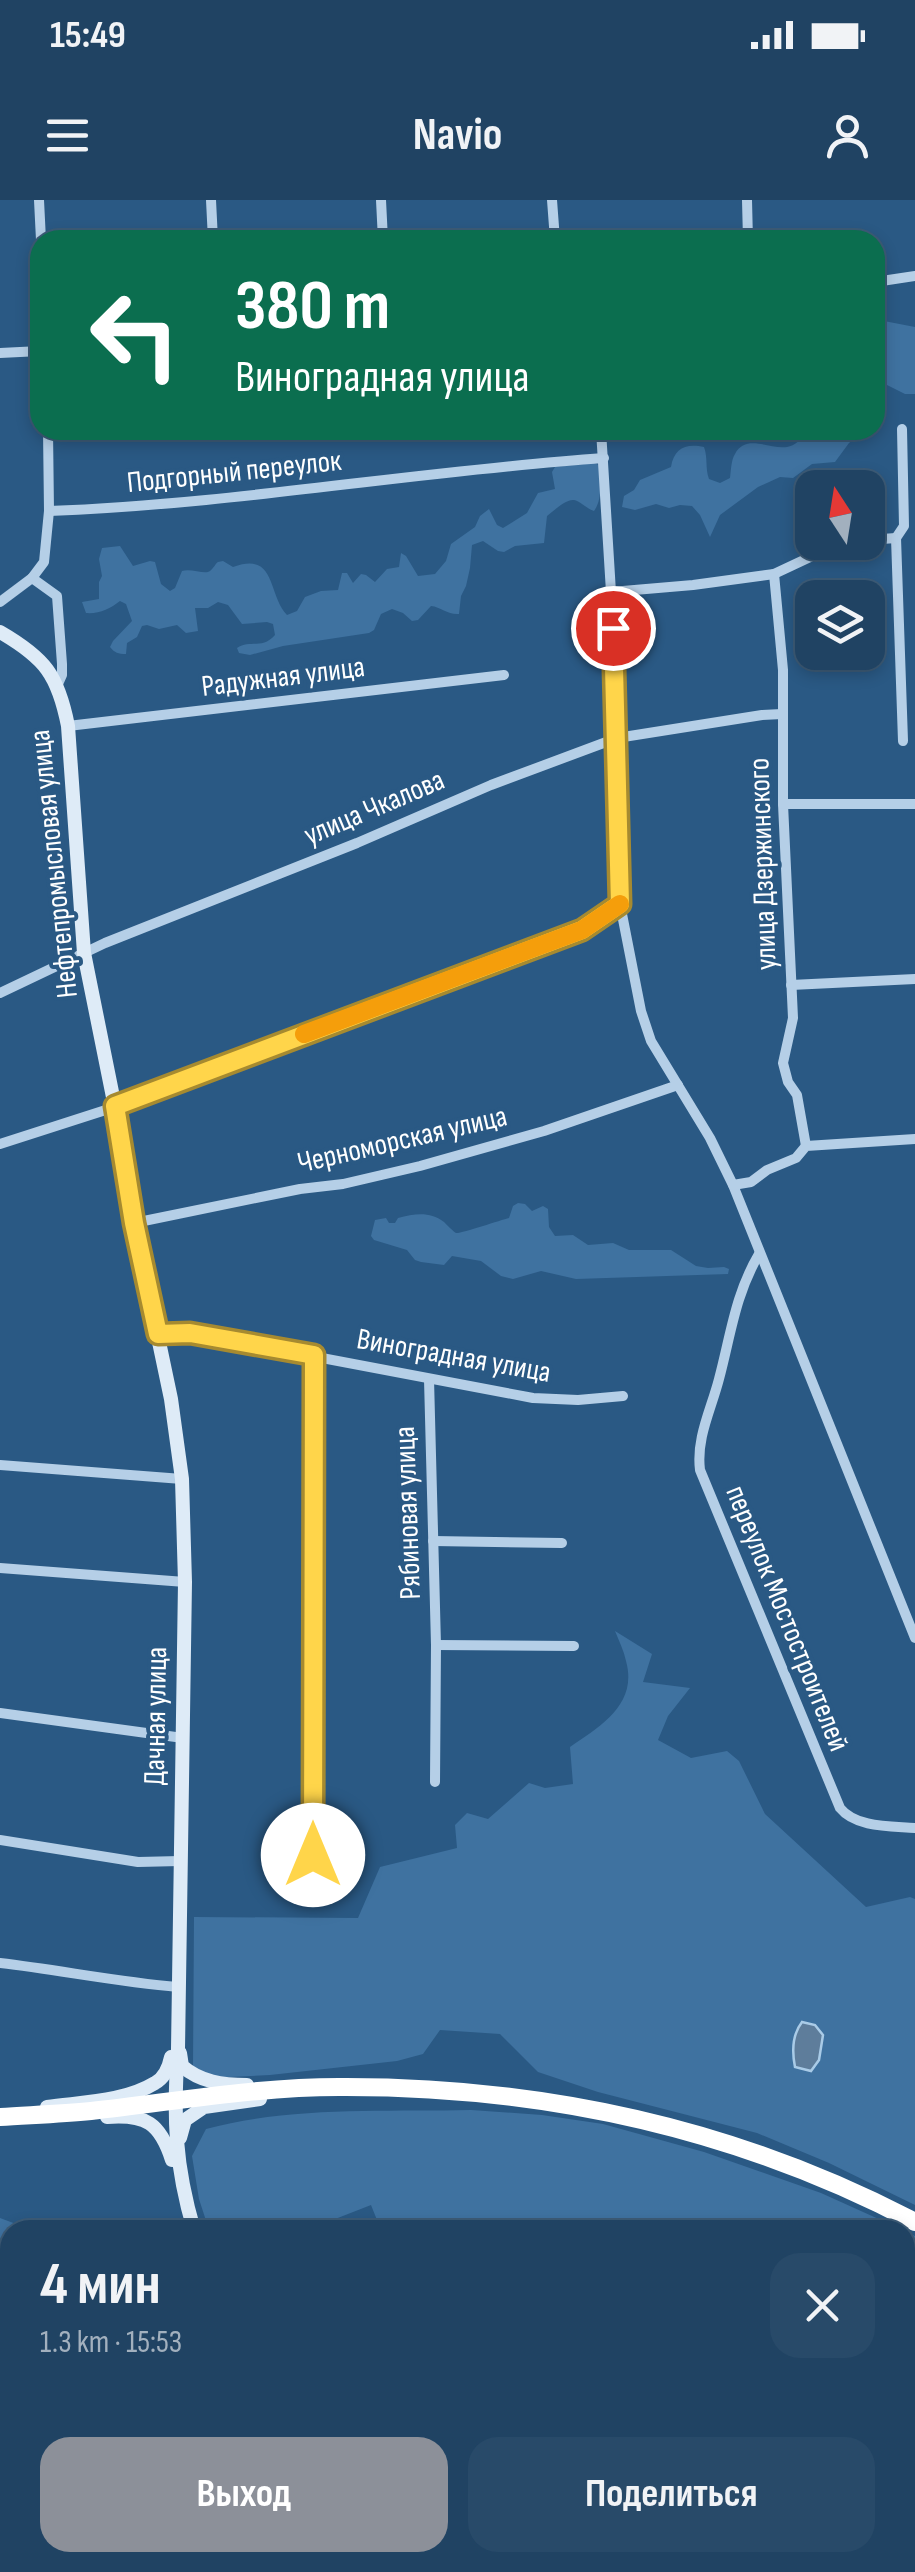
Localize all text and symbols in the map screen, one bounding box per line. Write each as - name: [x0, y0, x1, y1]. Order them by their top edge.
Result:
- text: 15:49: [50, 13, 126, 58]
- icon: menu: [40, 108, 95, 163]
- text: Navio: [413, 108, 502, 163]
- icon: person: [820, 108, 875, 163]
- text: 380 m: [235, 265, 390, 349]
- icon: left: [70, 270, 200, 400]
- text: Виноградная улица: [235, 350, 530, 405]
- street label: Подгорный переулок: [125, 443, 344, 501]
- north arrow: [795, 470, 885, 560]
- map controls: [795, 470, 885, 670]
- button: layers: [795, 580, 885, 670]
- pin: [571, 586, 656, 671]
- icon: arrive: [586, 601, 641, 656]
- street label: Радужная улица: [200, 649, 367, 705]
- street label: Нефтепромысловая улица: [22, 728, 86, 1000]
- street label: улица Дзержинского: [741, 757, 785, 971]
- street label: улица Чкалова: [299, 762, 450, 854]
- street label: Черноморская улица: [294, 1098, 511, 1182]
- street label: Виноградная улица: [354, 1321, 554, 1391]
- street label: Рябиновая улица: [387, 1426, 429, 1600]
- street label: переулок Мостостроителей: [717, 1480, 857, 1756]
- street label: Дачная улица: [137, 1646, 175, 1786]
- position arrow: [261, 1803, 365, 1907]
- text: 4 мин: [40, 2249, 161, 2321]
- button: close: [770, 2253, 875, 2358]
- text: 1.3 km · 15:53: [40, 2323, 182, 2362]
- button: Выход: [40, 2437, 448, 2552]
- button: Поделиться: [468, 2437, 875, 2552]

